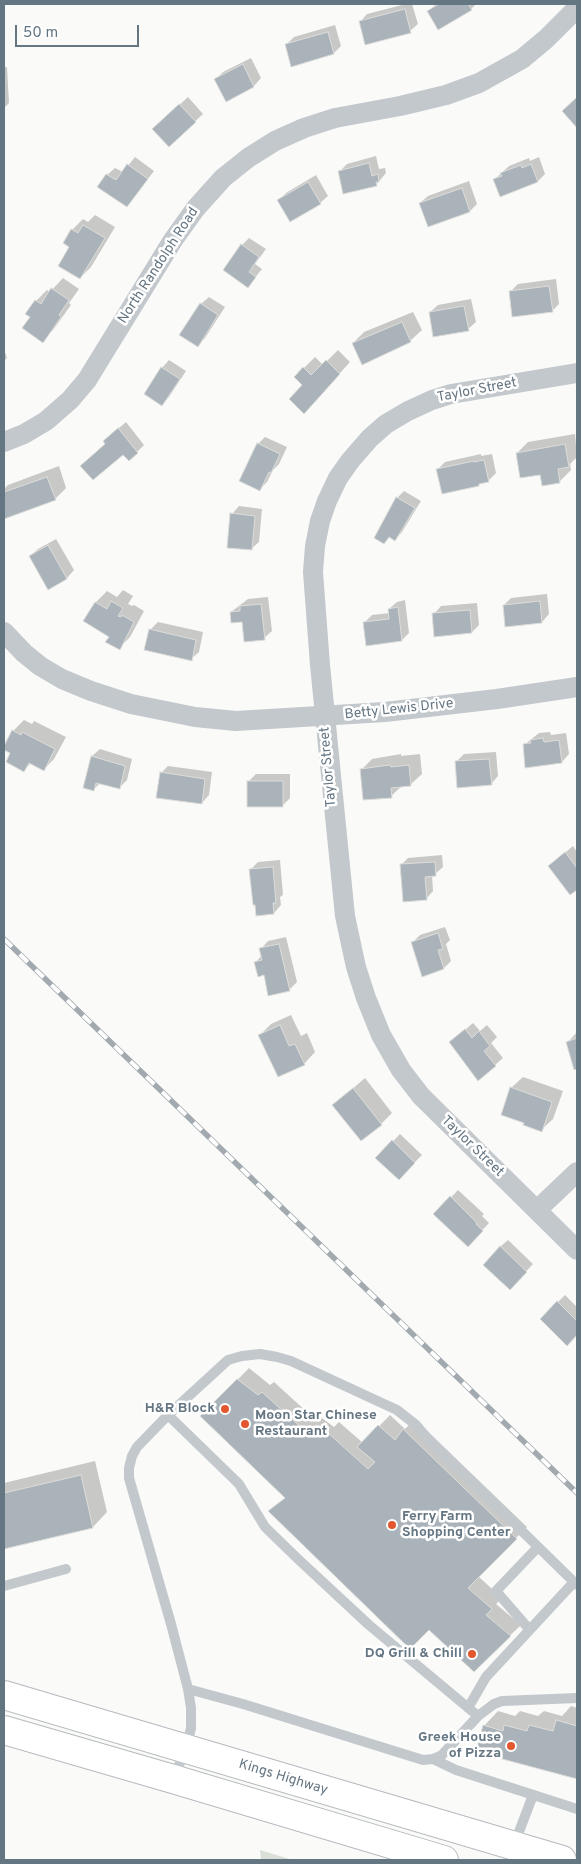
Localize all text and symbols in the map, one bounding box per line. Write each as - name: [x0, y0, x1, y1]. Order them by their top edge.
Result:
- scale bar: [18, 15, 141, 47]
- text: 50 m: [23, 24, 58, 43]
- street label: North Randolph Road: [115, 205, 203, 327]
- street label: Taylor Street: [436, 375, 518, 407]
- street label: Betty Lewis Drive: [344, 696, 454, 724]
- street label: Taylor Street: [317, 726, 341, 808]
- street label: Taylor Street: [437, 1113, 507, 1181]
- place label: H&R Block: [145, 1401, 215, 1417]
- marker: H&R Block: [219, 1403, 231, 1415]
- place label: Moon Star Chinese Restaurant: [255, 1408, 377, 1440]
- marker: Moon Star Chinese Restaurant: [239, 1418, 251, 1430]
- place label: Ferry Farm Shopping Center: [402, 1509, 511, 1541]
- marker: Ferry Farm Shopping Center: [386, 1519, 398, 1531]
- place label: DQ Grill & Chill: [365, 1646, 462, 1662]
- marker: DQ Grill & Chill: [466, 1648, 478, 1660]
- place label: Greek House of Pizza: [418, 1730, 501, 1762]
- marker: Greek House of Pizza: [505, 1740, 517, 1752]
- street label: Kings Highway: [236, 1756, 330, 1800]

